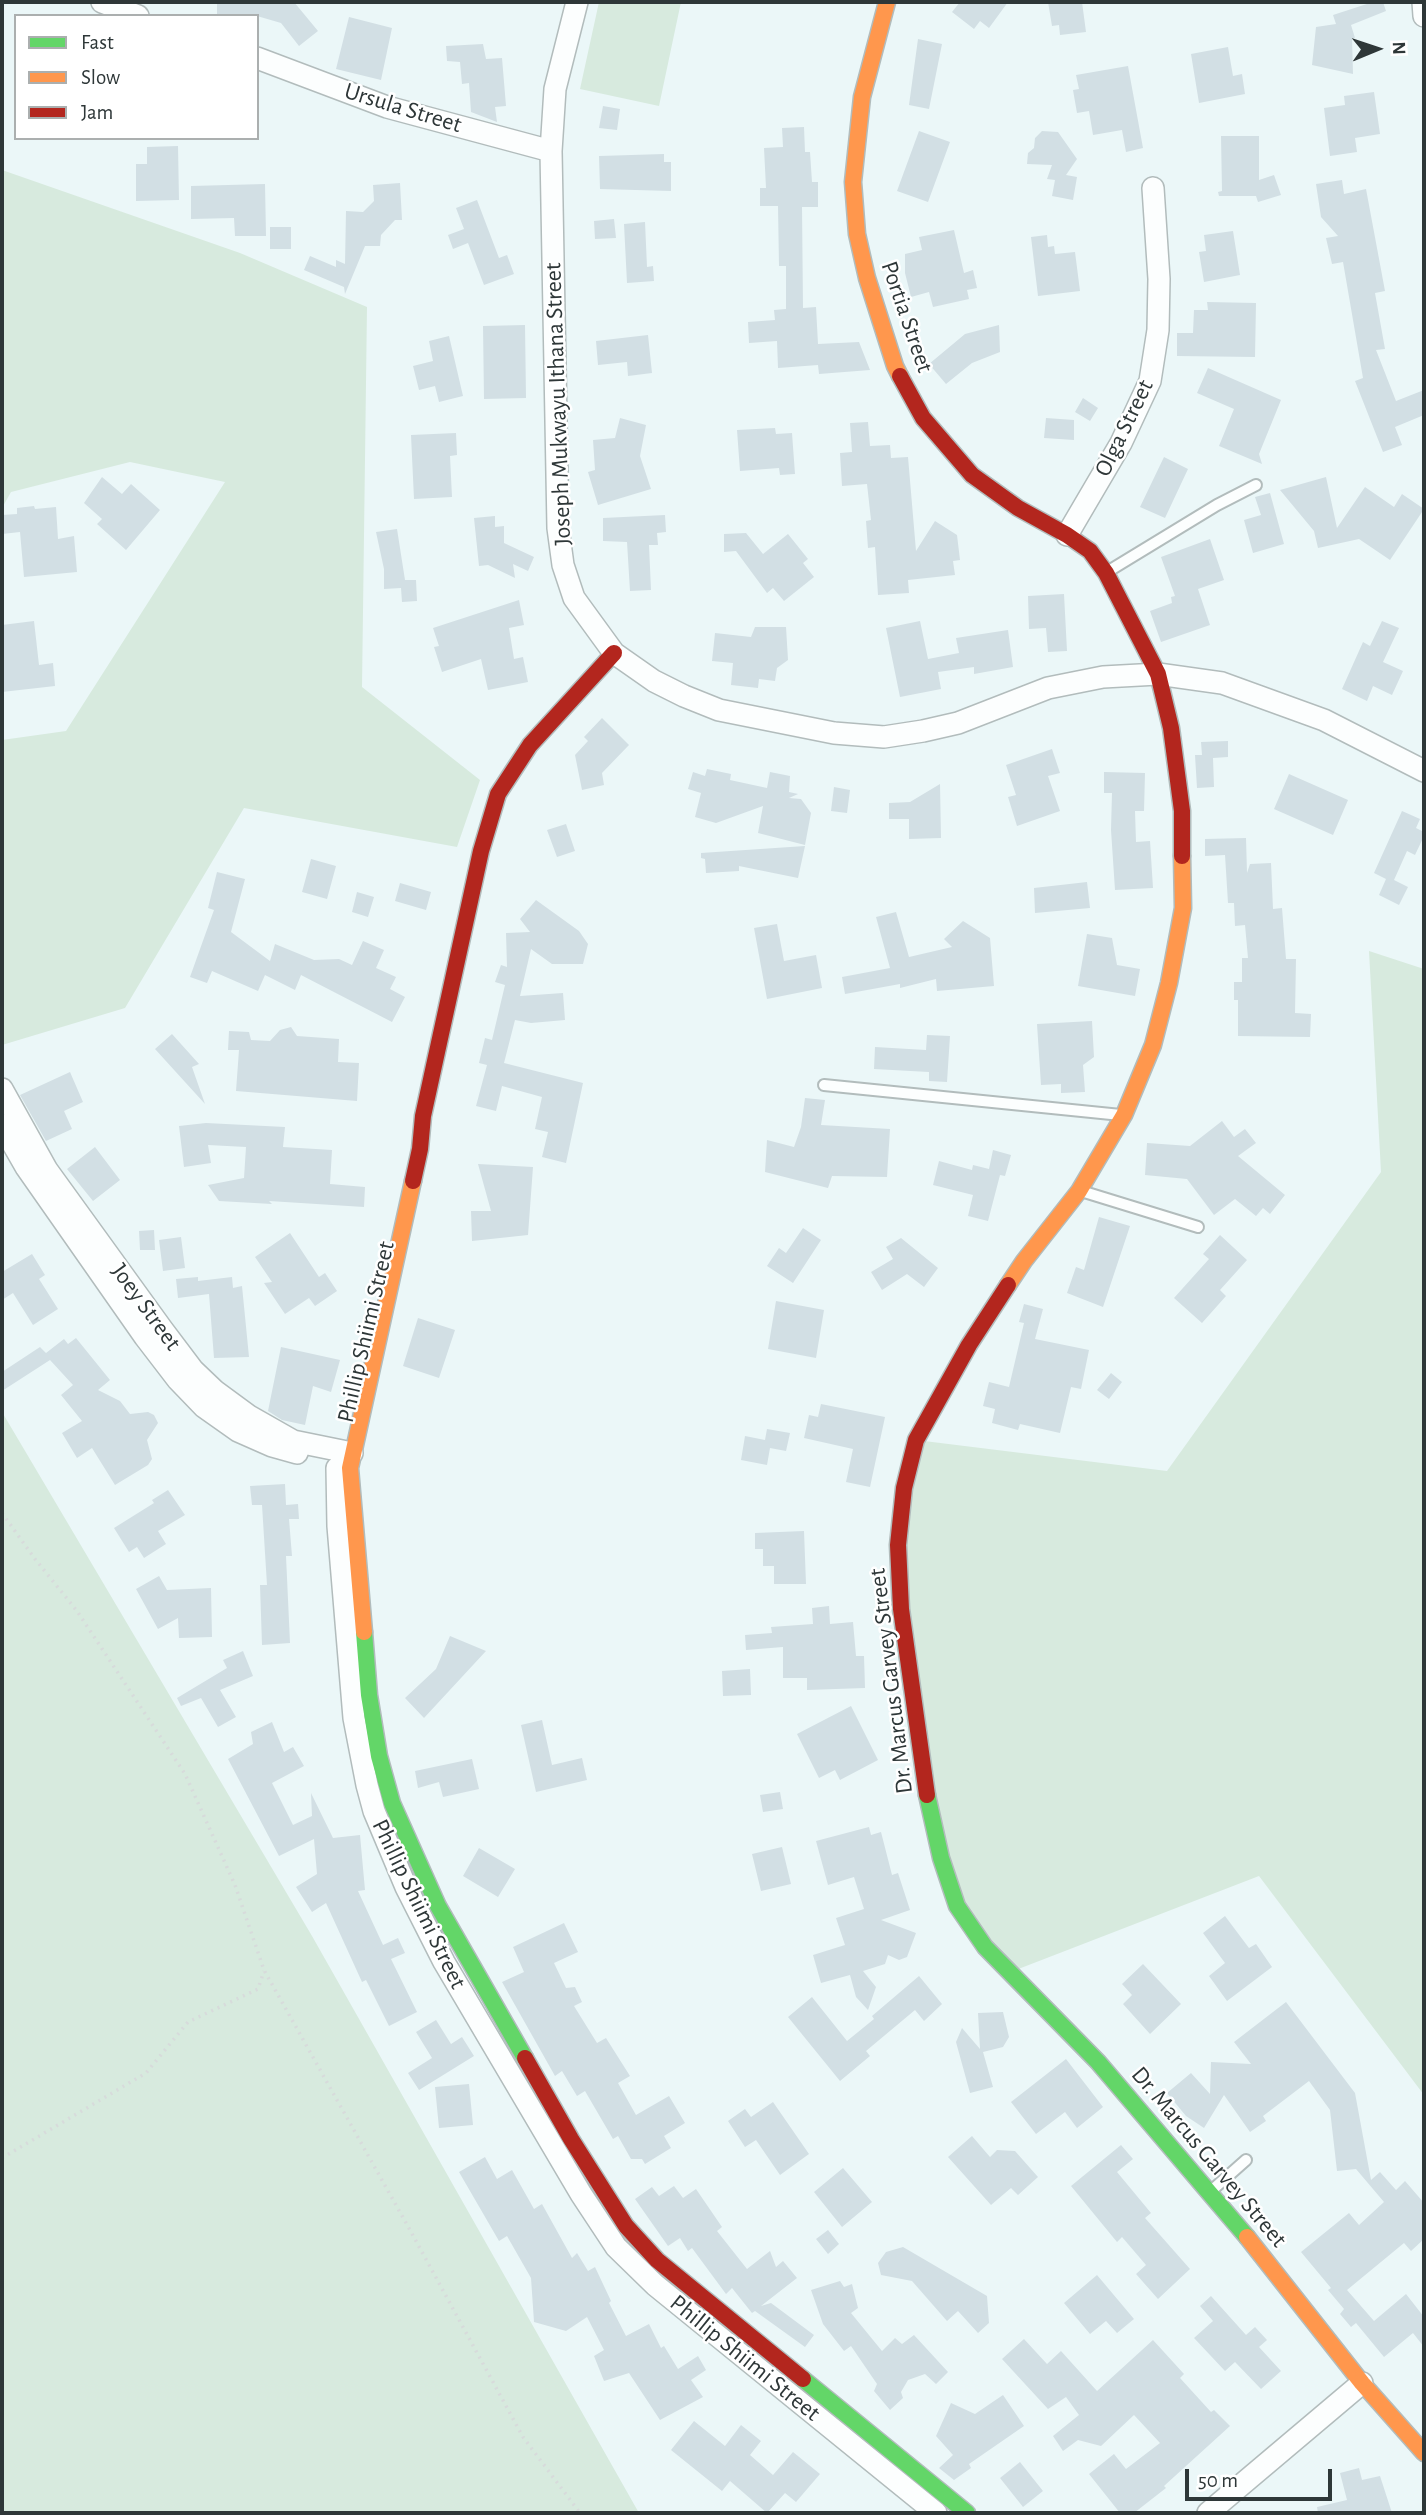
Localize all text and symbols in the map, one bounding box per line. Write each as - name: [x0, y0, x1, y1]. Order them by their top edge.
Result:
- legend: [14, 14, 259, 140]
- north arrow: [1342, 14, 1412, 84]
- text: Fast: [81, 32, 114, 53]
- text: N: [1389, 41, 1408, 55]
- text: Slow: [81, 67, 120, 88]
- street label: Ursula Street: [341, 77, 465, 139]
- text: Jam: [81, 102, 113, 123]
- street label: Portia Street: [875, 258, 939, 376]
- street label: Joseph Mukwayu Ithana Street: [539, 262, 577, 546]
- street label: Olga Street: [1088, 375, 1160, 481]
- street label: Phillip Shiimi Street: [331, 1239, 401, 1425]
- street label: Joey Street: [105, 1258, 187, 1356]
- street label: Dr. Marcus Garvey Street: [863, 1567, 919, 1795]
- street label: Phillip Shiimi Street: [365, 1814, 473, 1994]
- street label: Dr. Marcus Garvey Street: [1125, 2061, 1293, 2253]
- street label: Phillip Shiimi Street: [664, 2289, 826, 2427]
- scale bar: [1188, 2456, 1335, 2500]
- text: 50 m: [1198, 2470, 1238, 2491]

